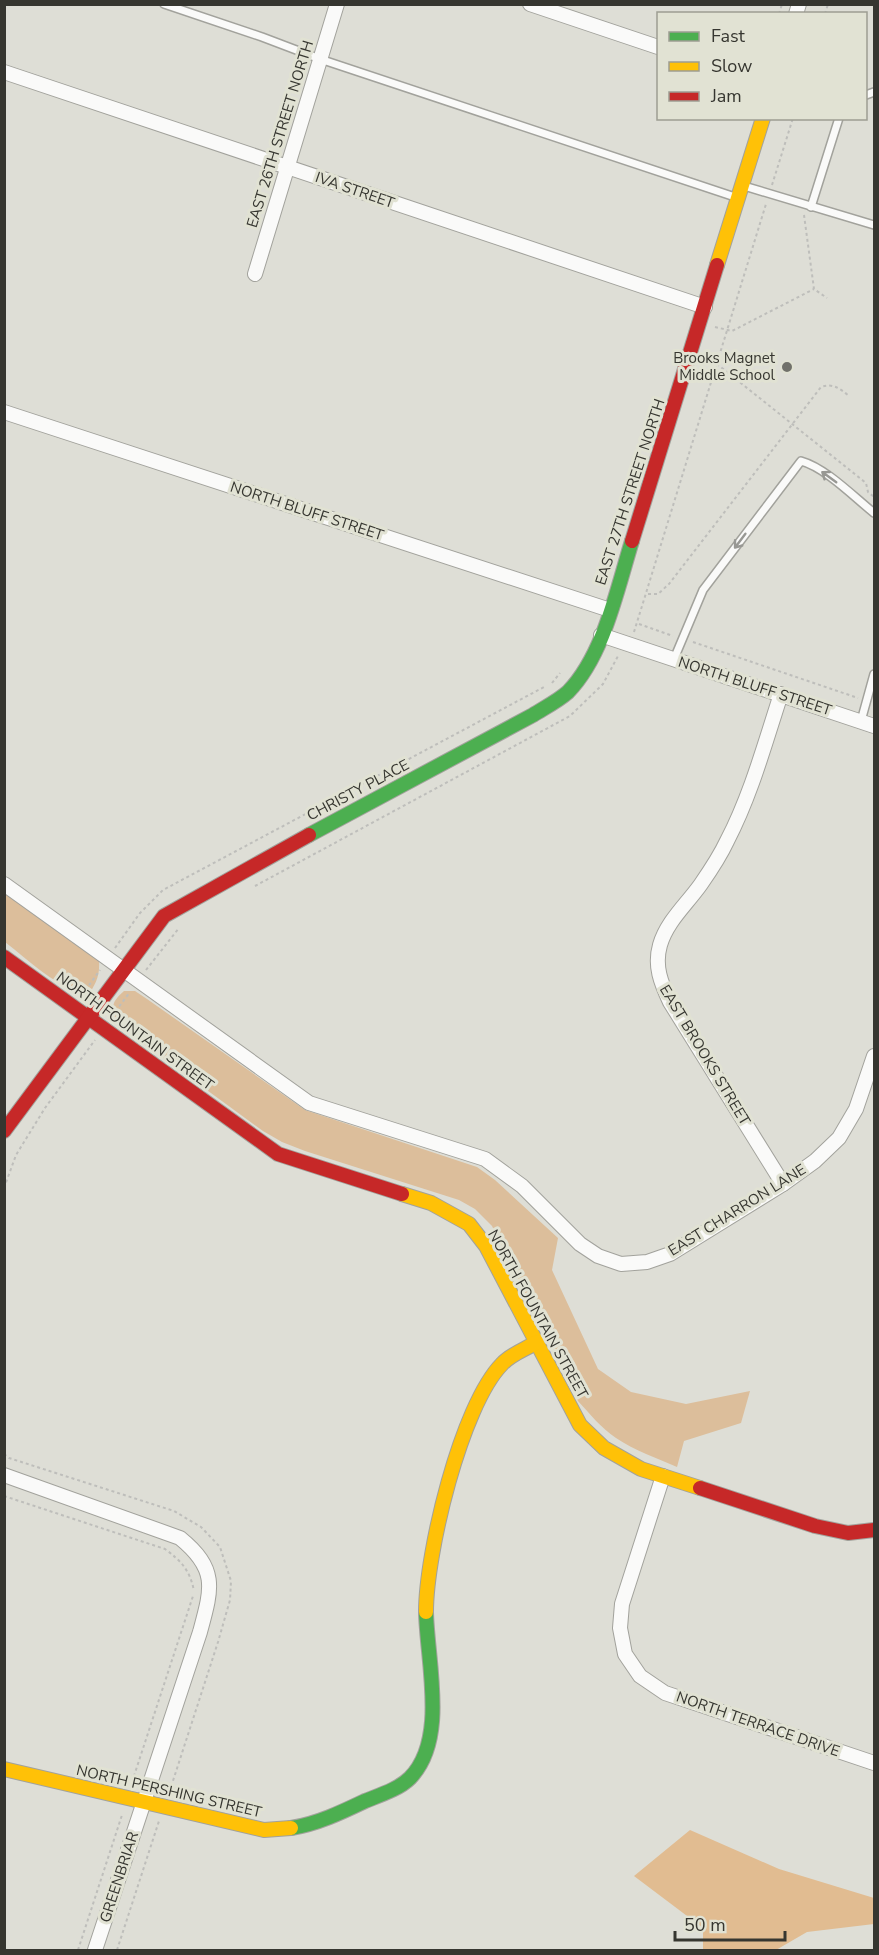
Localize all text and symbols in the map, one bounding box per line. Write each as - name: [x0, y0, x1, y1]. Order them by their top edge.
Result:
- legend: [657, 12, 867, 120]
- text: Fast: [711, 24, 746, 48]
- street label: EAST 26TH STREET NORTH: [242, 38, 318, 230]
- text: Slow: [711, 54, 752, 78]
- text: Jam: [710, 84, 742, 108]
- street label: IVA STREET: [313, 167, 397, 213]
- place label: Brooks Magnet Middle School: [673, 348, 776, 385]
- marker: Brooks Magnet Middle School: [780, 360, 794, 374]
- street label: EAST 27TH STREET NORTH: [590, 396, 670, 588]
- one-way arrow: [821, 471, 837, 483]
- street label: NORTH BLUFF STREET: [228, 477, 386, 545]
- one-way arrow: [733, 532, 746, 548]
- street label: NORTH BLUFF STREET: [676, 652, 834, 720]
- street label: CHRISTY PLACE: [303, 755, 413, 825]
- street label: NORTH FOUNTAIN STREET: [52, 967, 218, 1095]
- street label: EAST BROOKS STREET: [655, 981, 755, 1129]
- street label: EAST CHARRON LANE: [664, 1159, 810, 1261]
- street label: NORTH FOUNTAIN STREET: [483, 1226, 593, 1402]
- street label: NORTH TERRACE DRIVE: [673, 1687, 843, 1761]
- street label: NORTH PERSHING STREET: [74, 1760, 264, 1822]
- street label: GREENBRIAR: [95, 1829, 143, 1925]
- scale bar: [675, 1904, 784, 1942]
- text: 50 m: [684, 1913, 726, 1937]

